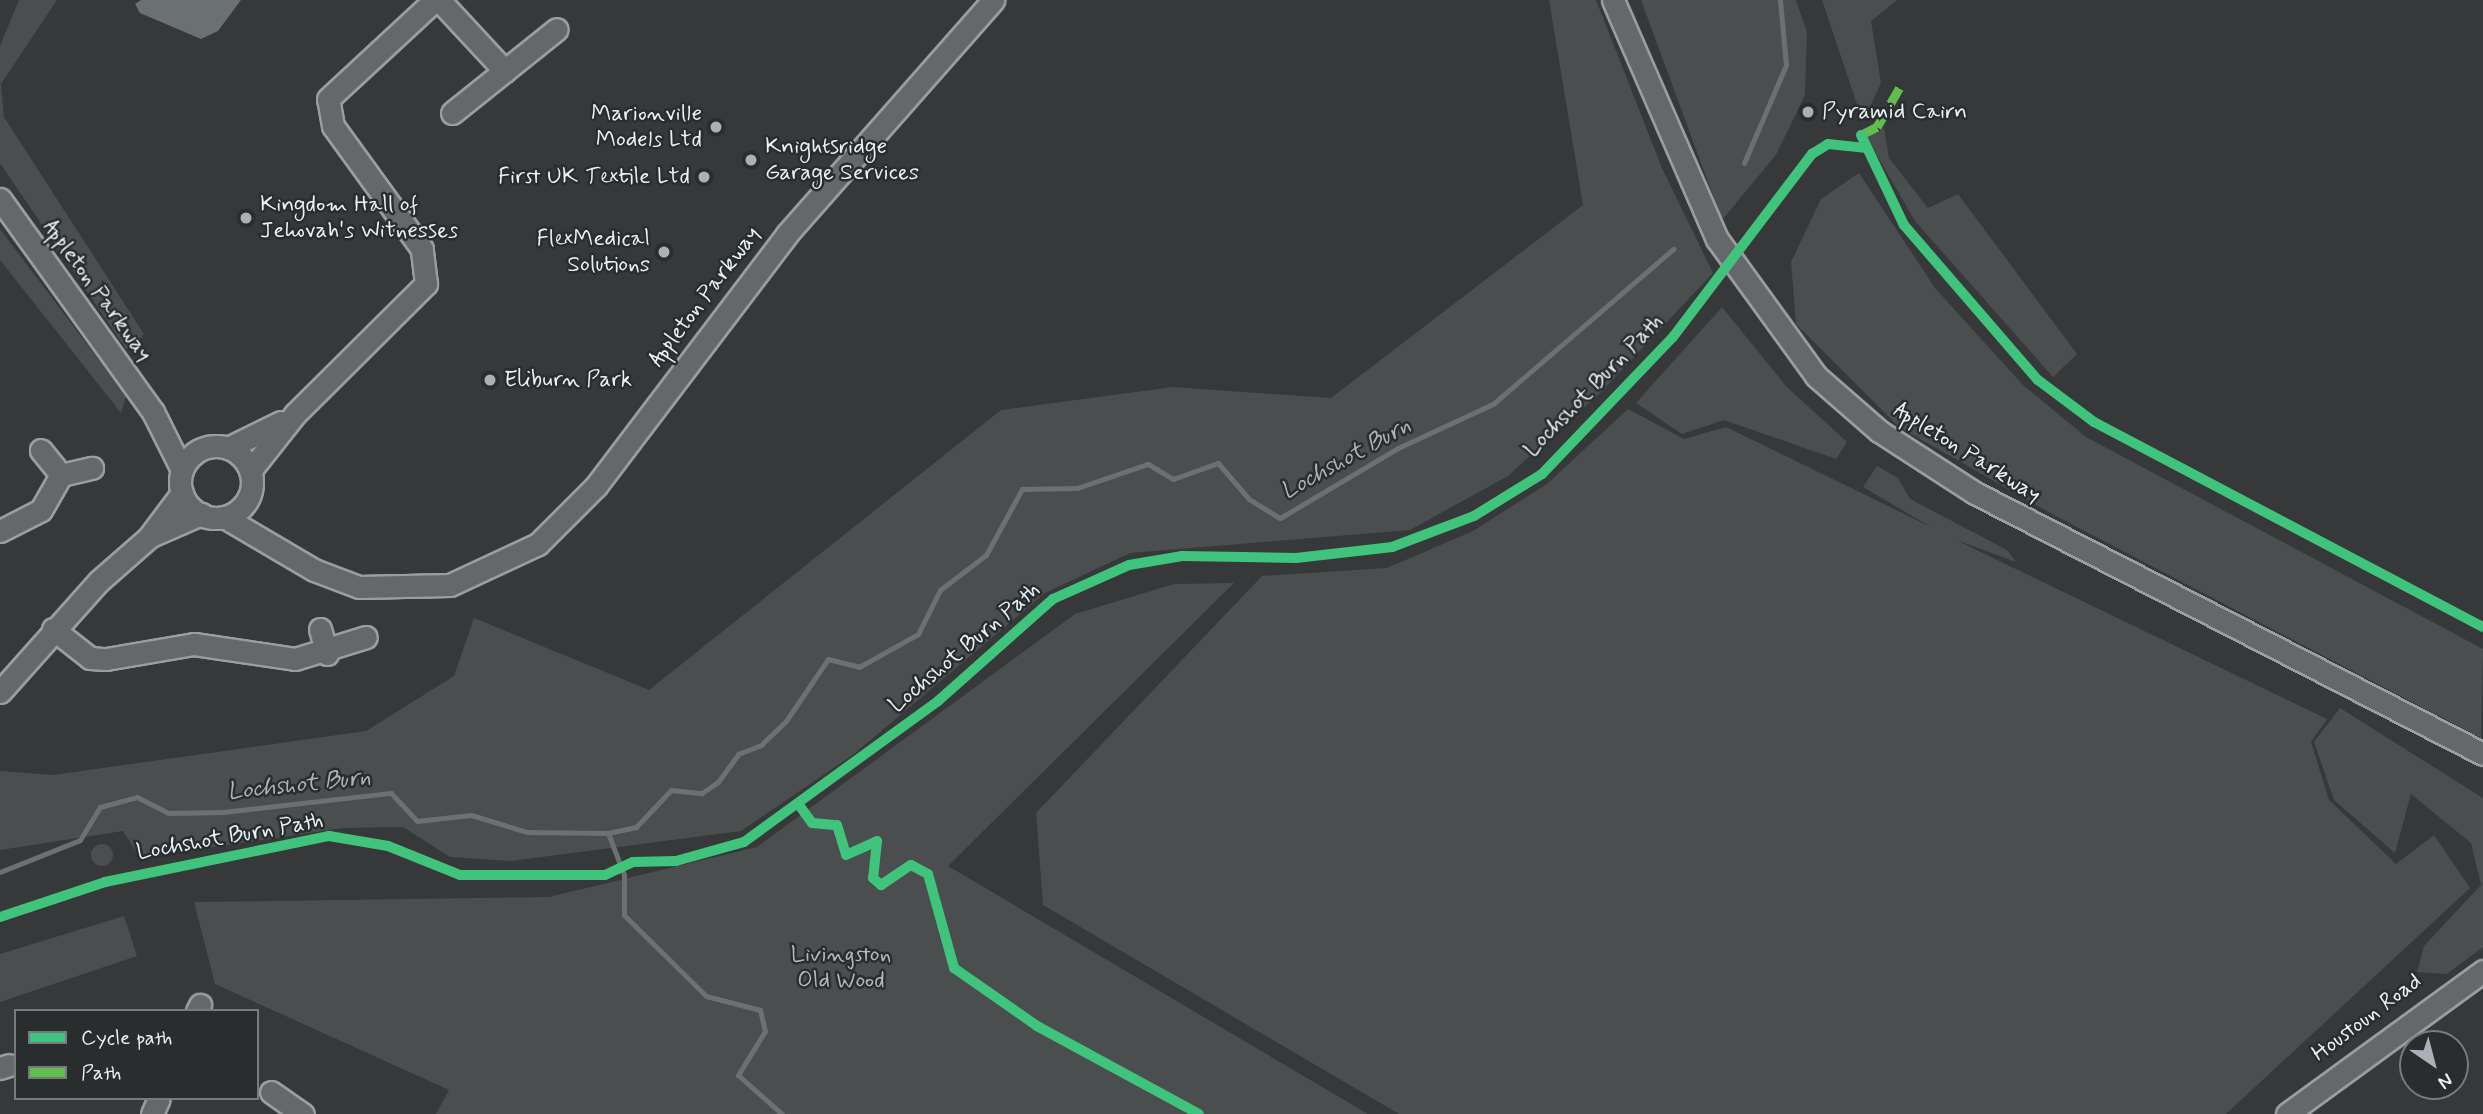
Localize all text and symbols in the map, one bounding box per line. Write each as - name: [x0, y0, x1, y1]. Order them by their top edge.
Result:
- place label: Pyramid Cairn: [1822, 98, 1972, 126]
- place label: Marionville Models Ltd: [591, 100, 702, 154]
- marker: Pyramid Cairn: [1800, 104, 1816, 120]
- marker: Marionville Models Ltd: [708, 119, 724, 135]
- place label: Knightsridge Garage Services: [765, 133, 919, 187]
- marker: Knightsridge Garage Services: [743, 152, 759, 168]
- place label: First UK Textile Ltd: [499, 163, 690, 191]
- marker: First UK Textile Ltd: [696, 169, 712, 185]
- place label: Kingdom Hall of Jehovah's Witnesses: [260, 191, 464, 245]
- marker: Kingdom Hall of Jehovah's Witnesses: [238, 210, 254, 226]
- street label: Appleton Parkway: [37, 216, 157, 366]
- street label: Appleton Parkway: [644, 222, 766, 372]
- place label: FlexMedical Solutions: [537, 225, 650, 279]
- marker: FlexMedical Solutions: [656, 244, 672, 260]
- street label: Lochshot Burn Path: [1516, 306, 1672, 466]
- place label: Eliburn Park: [504, 366, 632, 394]
- marker: Eliburn Park: [482, 372, 498, 388]
- street label: Appleton Parkway: [1889, 397, 2045, 509]
- water label: Lochshot Burn: [1272, 409, 1420, 509]
- street label: Lochshot Burn Path: [881, 574, 1049, 722]
- water label: Lochshot Burn: [222, 763, 376, 807]
- street label: Lochshot Burn Path: [131, 806, 329, 868]
- park label: Livingston Old Wood: [791, 941, 891, 995]
- street label: Houstoun Road: [2307, 968, 2427, 1068]
- legend: [14, 1009, 259, 1100]
- text: Cycle path: [81, 1024, 172, 1052]
- north arrow: [2399, 1030, 2469, 1100]
- text: Path: [81, 1059, 121, 1087]
- text: N: [2433, 1067, 2458, 1095]

